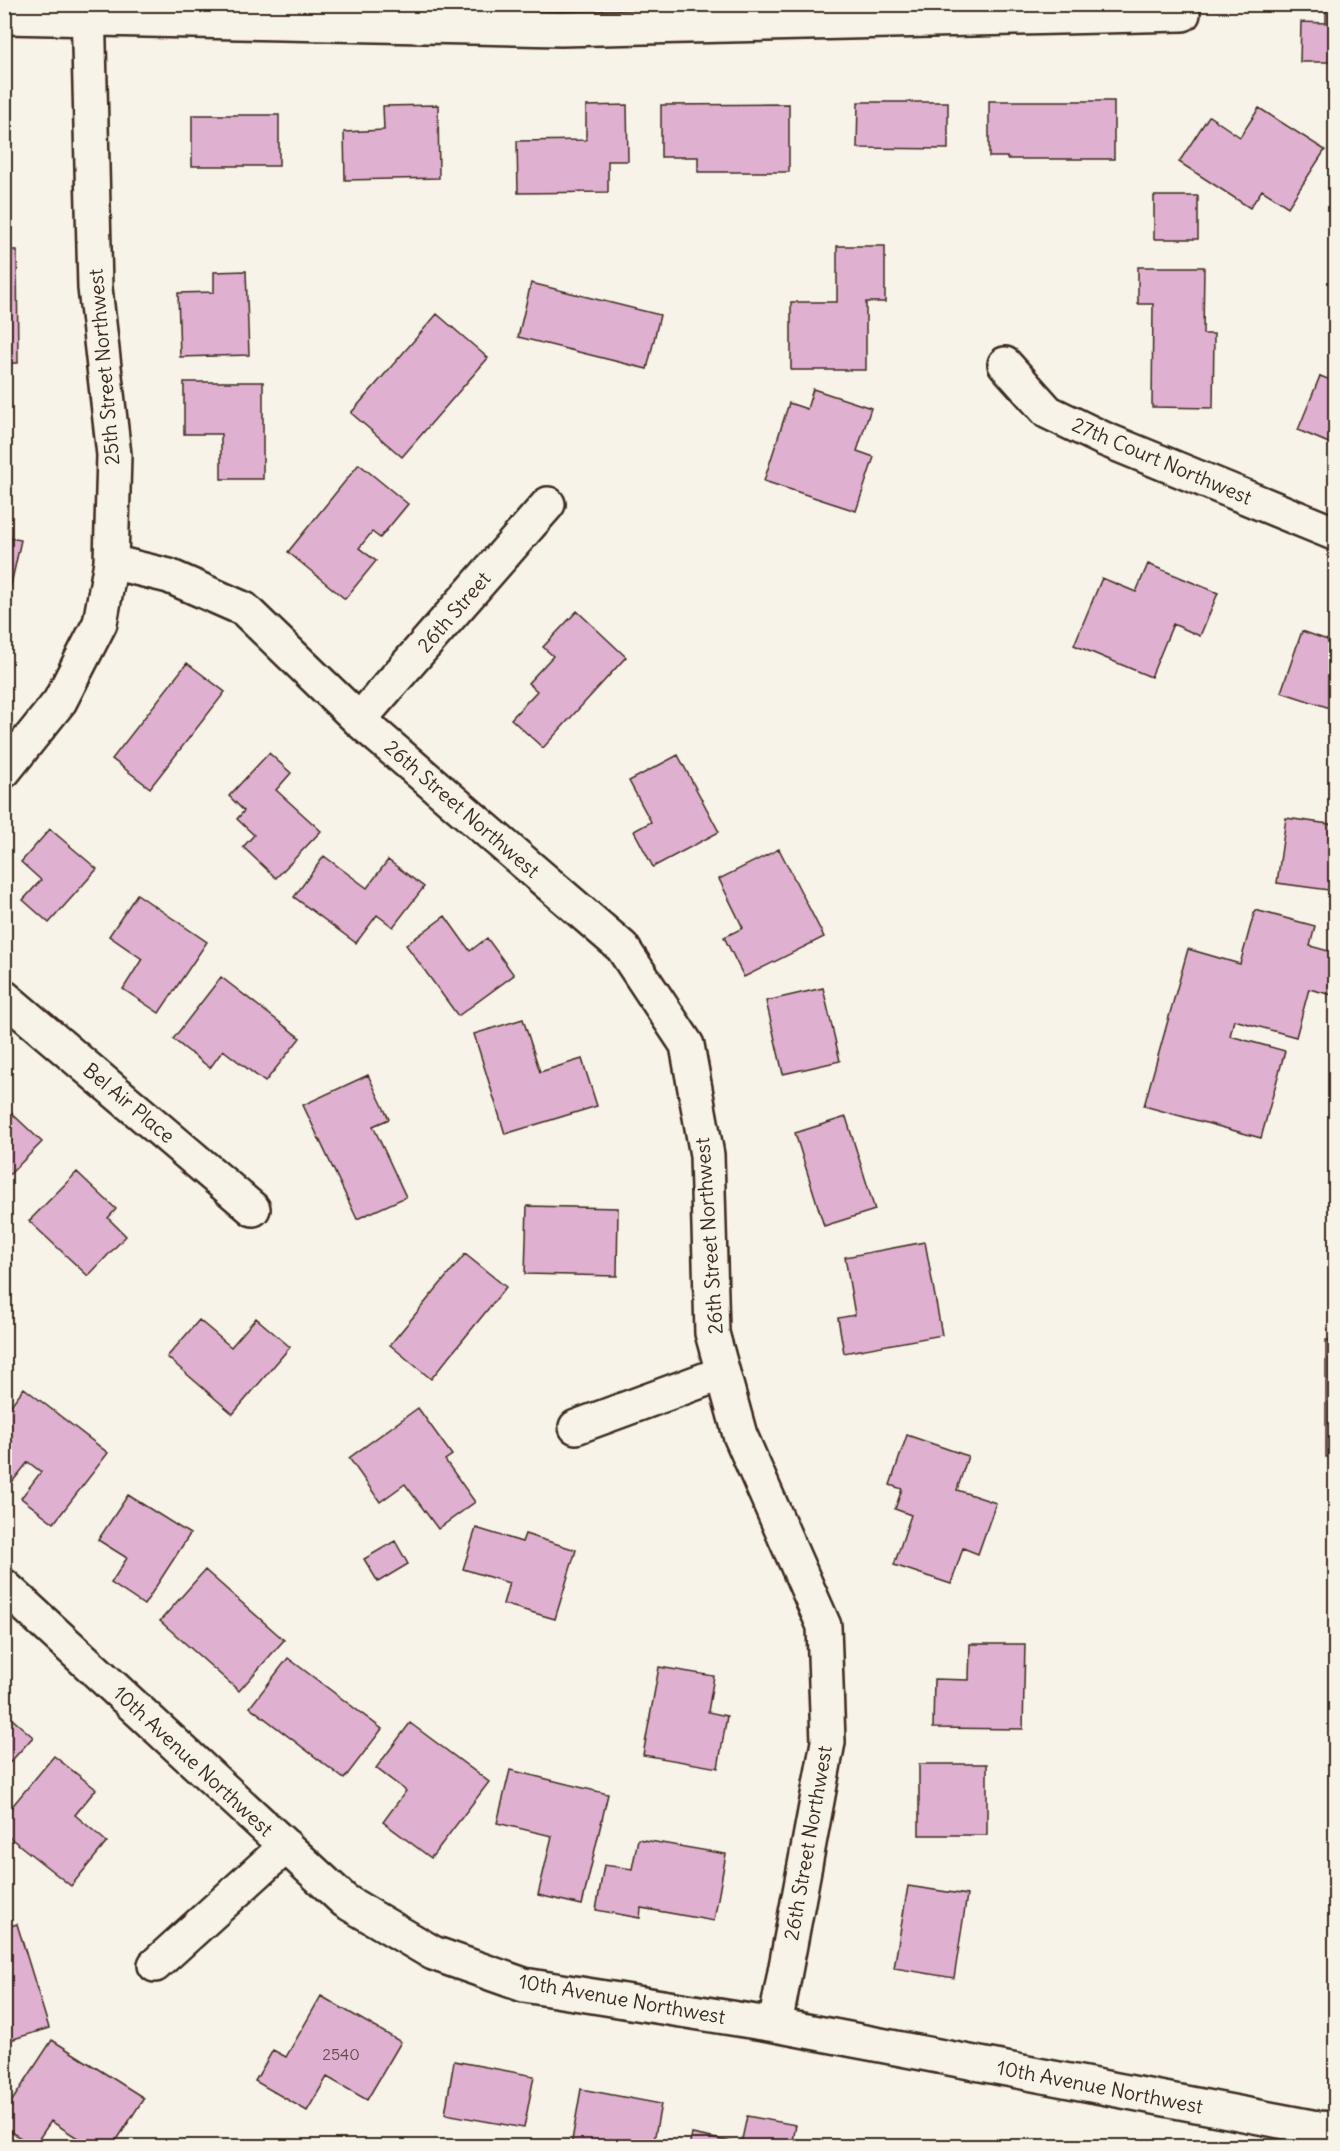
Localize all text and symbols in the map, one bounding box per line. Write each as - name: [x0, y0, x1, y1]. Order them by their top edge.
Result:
- street label: 25th Street Northwest: [82, 267, 125, 466]
- street label: 27th Court Northwest: [1069, 411, 1256, 510]
- street label: 26th Street: [412, 566, 496, 657]
- street label: 26th Street Northwest: [380, 735, 545, 883]
- street label: Bel Air Place: [78, 1057, 180, 1148]
- street label: 26th Street Northwest: [689, 1137, 728, 1335]
- street label: 10th Avenue Northwest: [108, 1680, 279, 1841]
- street label: 26th Street Northwest: [778, 1743, 837, 1942]
- street label: 10th Avenue Northwest: [517, 1968, 728, 2029]
- house number: 2540: [322, 2044, 360, 2064]
- street label: 10th Avenue Northwest: [995, 2054, 1206, 2119]

